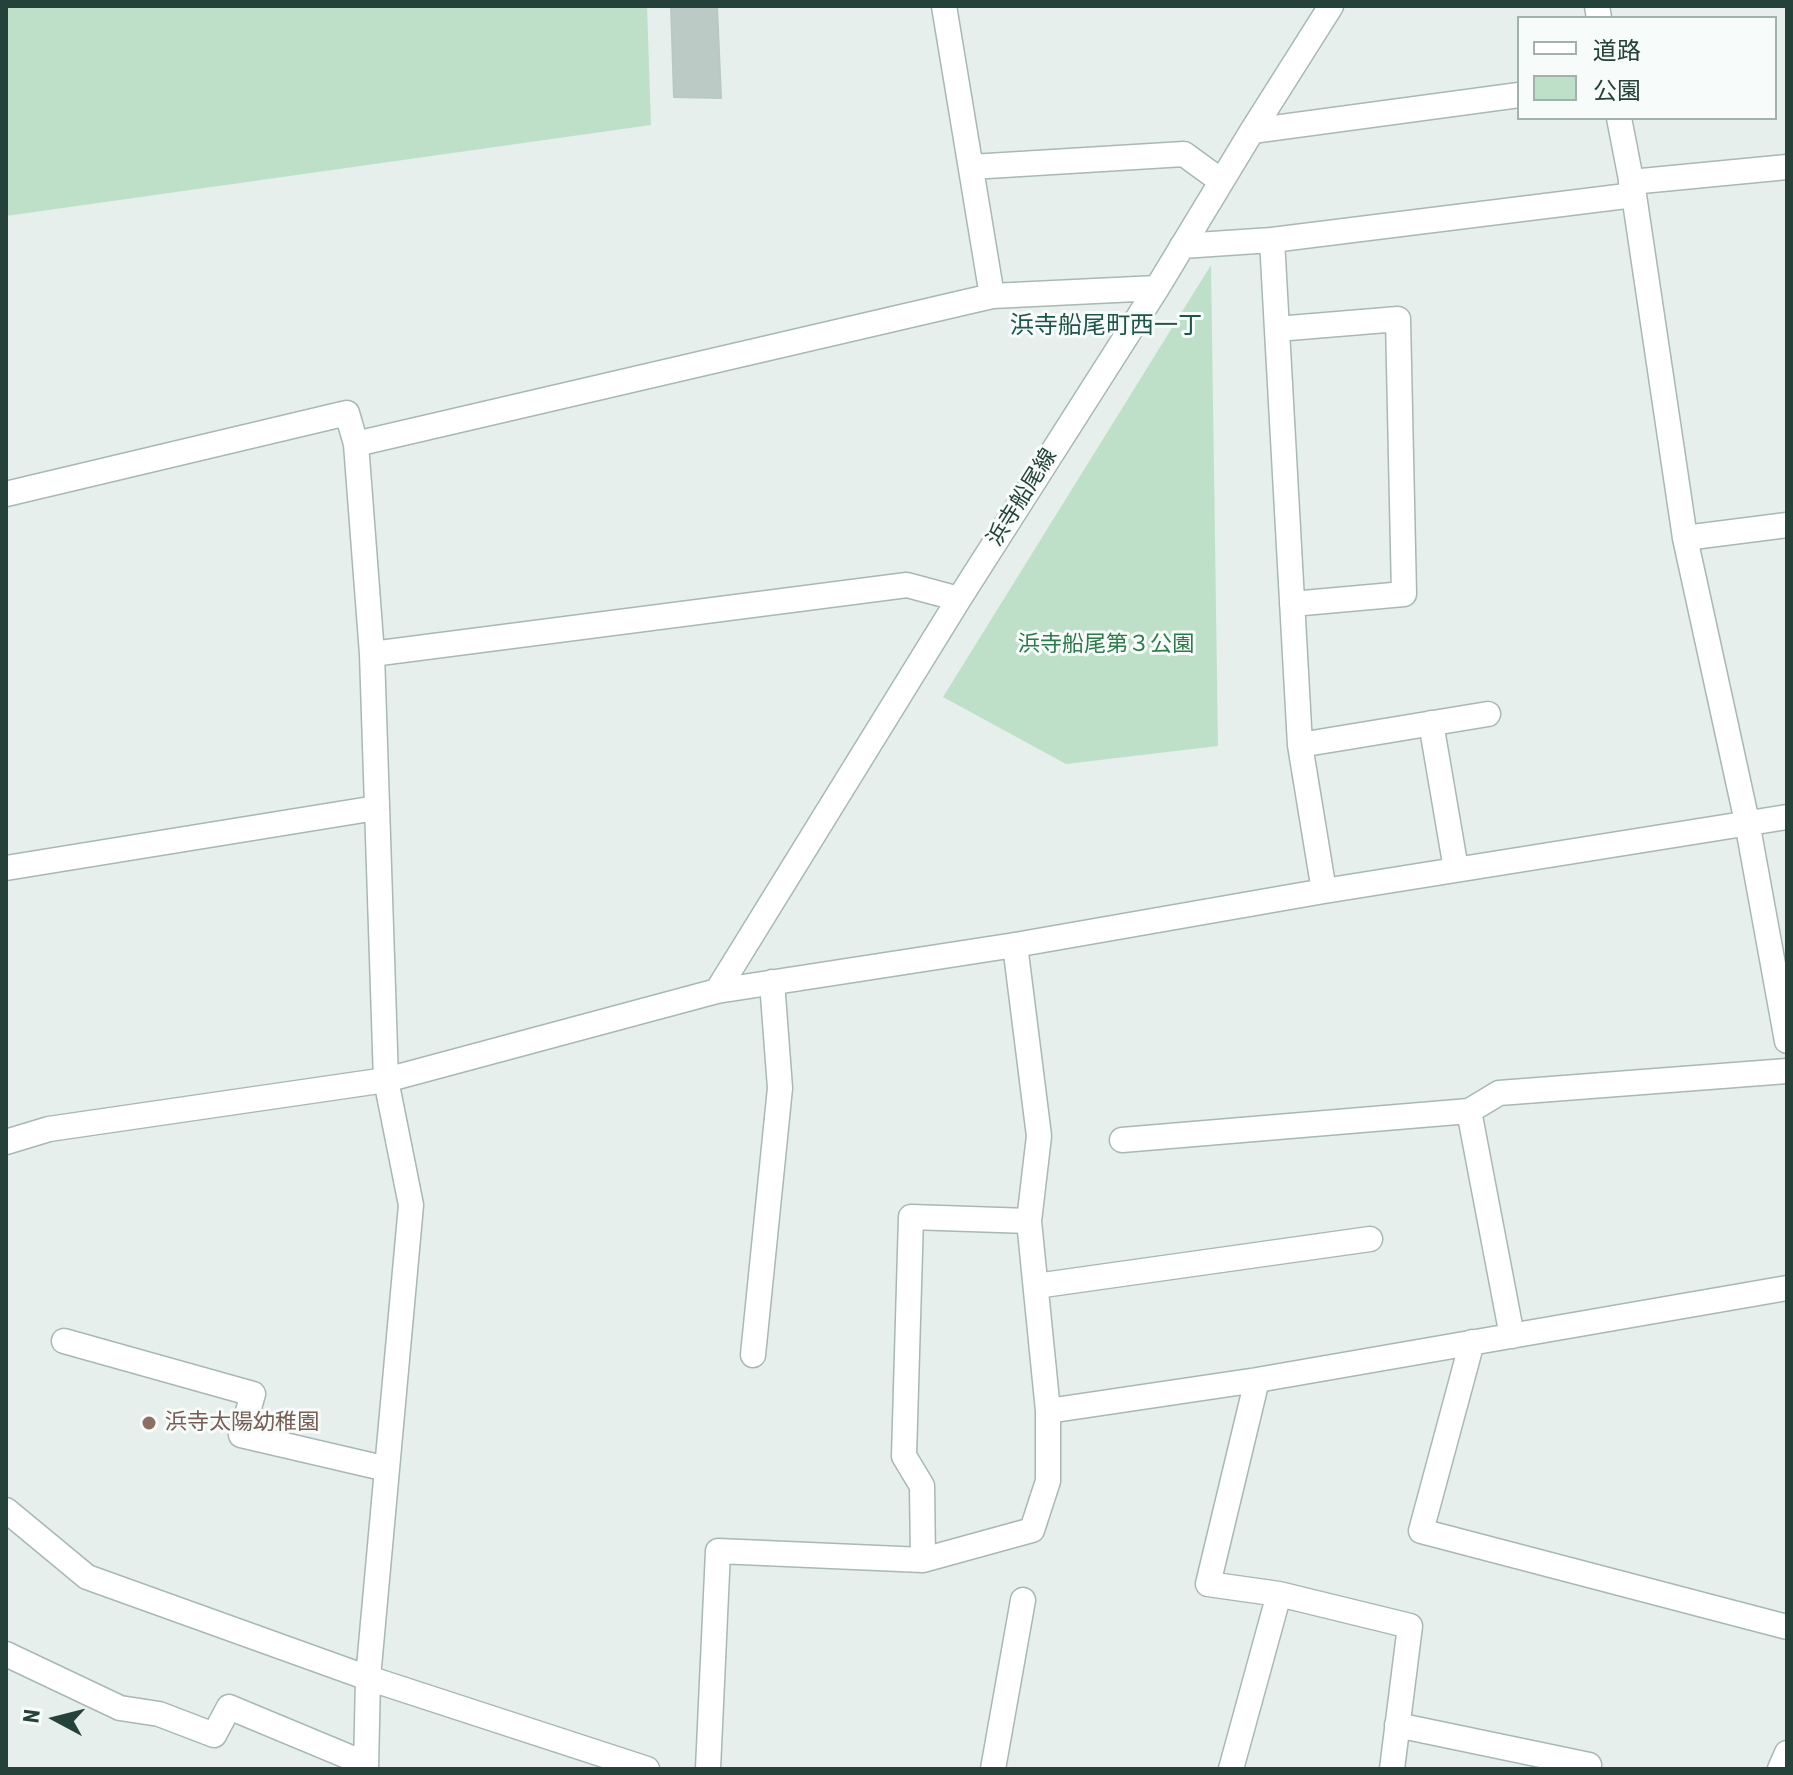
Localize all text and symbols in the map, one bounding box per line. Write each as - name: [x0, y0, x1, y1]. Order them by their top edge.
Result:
- legend: [1517, 16, 1777, 120]
- text: 道路: [1593, 37, 1641, 65]
- text: 公園: [1593, 77, 1641, 105]
- district label: 浜寺船尾町西一丁: [1010, 313, 1202, 341]
- street label: 浜寺船尾線: [983, 444, 1063, 552]
- park label: 浜寺船尾第３公園: [1018, 632, 1194, 658]
- place label: 浜寺太陽幼稚園: [165, 1410, 319, 1436]
- marker: 浜寺太陽幼稚園: [140, 1414, 158, 1432]
- north arrow: [16, 1679, 96, 1759]
- text: N: [18, 1708, 45, 1724]

